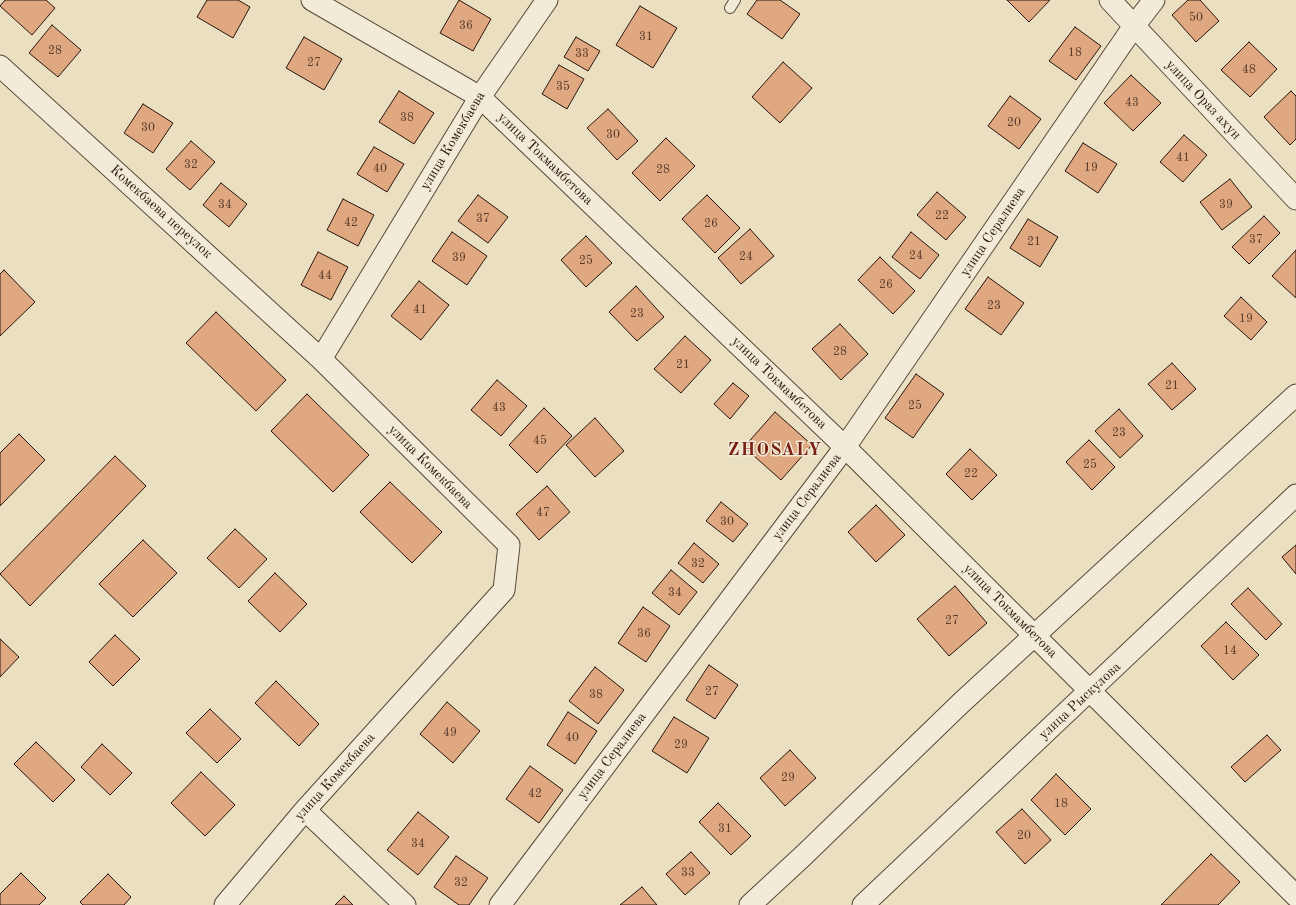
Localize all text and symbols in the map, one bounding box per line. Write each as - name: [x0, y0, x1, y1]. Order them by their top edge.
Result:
- house number: 50: [1189, 11, 1203, 25]
- house number: 36: [459, 19, 473, 33]
- house number: 31: [639, 30, 653, 44]
- house number: 28: [48, 44, 62, 58]
- house number: 18: [1068, 46, 1082, 60]
- house number: 33: [575, 47, 589, 61]
- house number: 27: [307, 56, 321, 70]
- street label: улица Ораз ахун: [1162, 57, 1244, 143]
- house number: 48: [1242, 63, 1256, 77]
- house number: 35: [556, 80, 570, 94]
- street label: улица Комекбаева: [417, 89, 489, 193]
- house number: 43: [1125, 96, 1139, 110]
- street label: улица Токмамбетова: [494, 109, 596, 209]
- house number: 38: [400, 111, 414, 125]
- house number: 20: [1007, 116, 1021, 130]
- house number: 30: [141, 121, 155, 135]
- house number: 30: [606, 128, 620, 142]
- house number: 41: [1176, 151, 1190, 165]
- house number: 32: [184, 158, 198, 172]
- house number: 19: [1084, 161, 1098, 175]
- street label: Комекбаева переулок: [106, 162, 216, 262]
- house number: 40: [373, 162, 387, 176]
- house number: 28: [656, 163, 670, 177]
- street label: улица Сералиева: [957, 184, 1029, 280]
- house number: 34: [218, 198, 232, 212]
- house number: 39: [1219, 198, 1233, 212]
- house number: 22: [935, 209, 949, 223]
- house number: 37: [476, 212, 490, 226]
- house number: 42: [344, 216, 358, 230]
- house number: 26: [704, 217, 718, 231]
- house number: 37: [1249, 233, 1263, 247]
- house number: 21: [1027, 235, 1041, 249]
- house number: 24: [909, 249, 923, 263]
- house number: 24: [739, 250, 753, 264]
- house number: 39: [452, 251, 466, 265]
- house number: 25: [579, 254, 593, 268]
- house number: 44: [318, 269, 332, 283]
- house number: 26: [879, 278, 893, 292]
- house number: 23: [987, 299, 1001, 313]
- house number: 41: [413, 303, 427, 317]
- house number: 23: [630, 307, 644, 321]
- house number: 19: [1239, 312, 1253, 326]
- street label: улица Токмамбетова: [728, 333, 830, 433]
- house number: 28: [833, 345, 847, 359]
- house number: 21: [676, 358, 690, 372]
- house number: 21: [1165, 379, 1179, 393]
- house number: 25: [908, 399, 922, 413]
- house number: 43: [492, 401, 506, 415]
- street label: улица Комекбаева: [384, 421, 476, 513]
- house number: 23: [1112, 426, 1126, 440]
- house number: 45: [533, 434, 547, 448]
- district label: ZHOSALY: [728, 439, 822, 461]
- street label: улица Сералиева: [769, 450, 845, 544]
- house number: 25: [1083, 458, 1097, 472]
- house number: 22: [964, 467, 978, 481]
- house number: 47: [536, 506, 550, 520]
- house number: 30: [720, 515, 734, 529]
- house number: 32: [691, 557, 705, 571]
- street label: улица Токмамбетова: [959, 560, 1061, 662]
- house number: 34: [668, 586, 682, 600]
- house number: 27: [945, 614, 959, 628]
- house number: 36: [637, 627, 651, 641]
- house number: 14: [1223, 644, 1237, 658]
- street label: улица Рыскулова: [1036, 659, 1124, 743]
- house number: 27: [705, 685, 719, 699]
- house number: 38: [589, 688, 603, 702]
- street label: улица Сералиева: [574, 709, 650, 803]
- house number: 49: [443, 726, 457, 740]
- street label: улица Комекбаева: [291, 730, 379, 824]
- house number: 40: [565, 731, 579, 745]
- house number: 29: [674, 738, 688, 752]
- house number: 29: [781, 771, 795, 785]
- house number: 42: [528, 787, 542, 801]
- house number: 18: [1054, 797, 1068, 811]
- house number: 31: [718, 822, 732, 836]
- house number: 20: [1017, 829, 1031, 843]
- house number: 34: [411, 837, 425, 851]
- house number: 33: [681, 866, 695, 880]
- house number: 32: [454, 876, 468, 890]

